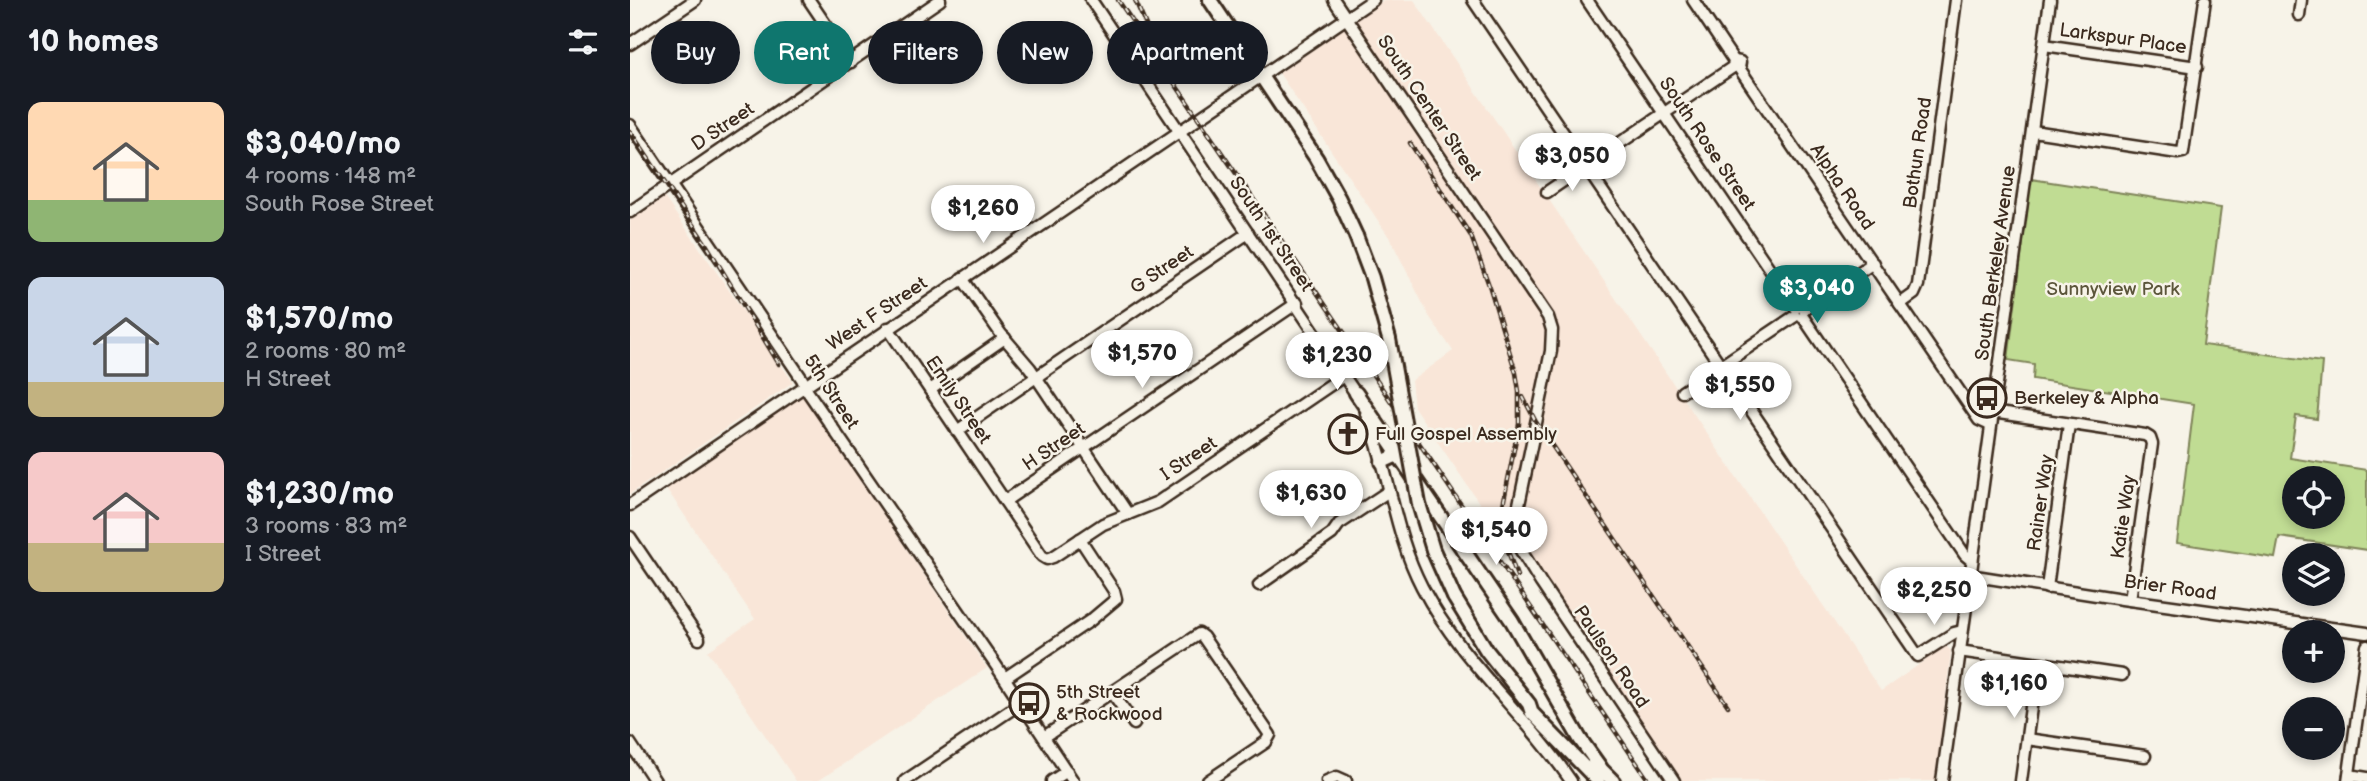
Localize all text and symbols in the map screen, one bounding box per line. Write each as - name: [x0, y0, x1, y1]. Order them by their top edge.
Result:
- street label: Larkspur Place: [2058, 19, 2188, 59]
- chip: Buy: [651, 21, 740, 84]
- chip: Rent: [754, 21, 854, 84]
- chip: Filters: [868, 21, 983, 84]
- chip: New: [997, 21, 1093, 84]
- chip: Apartment: [1107, 21, 1268, 84]
- icon: filters: [564, 23, 602, 61]
- text: 10 homes: [28, 24, 159, 60]
- street label: South Center Street: [1372, 31, 1486, 185]
- street label: South Rose Street: [1654, 73, 1760, 215]
- street label: Bothun Road: [1899, 96, 1937, 210]
- street label: D Street: [687, 98, 759, 156]
- text: $3,040/mo: [245, 126, 401, 162]
- icon: home: [84, 130, 168, 214]
- pin: $3,050: [1515, 134, 1629, 193]
- street label: Alpha Road: [1805, 139, 1879, 235]
- text: $3,050: [1534, 142, 1610, 170]
- text: 4 rooms · 148 m²: [245, 162, 416, 190]
- street label: South Berkeley Avenue: [1971, 164, 2021, 362]
- street label: South 1st Street: [1224, 172, 1318, 296]
- pin: $1,260: [926, 186, 1040, 245]
- text: South Rose Street: [245, 190, 434, 218]
- text: $1,260: [947, 194, 1019, 222]
- street label: G Street: [1126, 240, 1198, 299]
- pin: $3,040: [1760, 266, 1874, 325]
- street label: West F Street: [822, 272, 932, 356]
- text: $3,040: [1779, 274, 1855, 302]
- park label: Sunnyview Park: [2046, 278, 2180, 301]
- text: $1,570/mo: [245, 301, 393, 337]
- icon: home: [84, 305, 168, 389]
- pin: $1,570: [1085, 330, 1199, 390]
- pin: $1,230: [1280, 332, 1394, 392]
- text: 2 rooms · 80 m²: [245, 337, 406, 365]
- text: $1,570: [1107, 339, 1177, 367]
- text: $1,230: [1302, 341, 1372, 369]
- street label: 5th Street: [798, 350, 864, 434]
- street label: Emily Street: [920, 352, 996, 449]
- pin: $1,550: [1683, 362, 1797, 422]
- text: H Street: [245, 365, 331, 393]
- text: $1,550: [1705, 371, 1775, 399]
- bus stop icon: Berkeley & Alpha: [1966, 377, 2008, 419]
- place label: Berkeley & Alpha: [2014, 387, 2159, 410]
- church icon: Full Gospel Assembly: [1327, 413, 1369, 455]
- street label: H Street: [1018, 418, 1090, 476]
- place label: Full Gospel Assembly: [1375, 423, 1557, 446]
- street label: I Street: [1157, 432, 1222, 486]
- street label: Rainer Way: [2023, 453, 2059, 553]
- map controls: [2282, 466, 2345, 760]
- button: locate: [2282, 466, 2345, 529]
- pin: $1,630: [1254, 470, 1368, 530]
- street label: Katie Way: [2107, 473, 2141, 560]
- text: $1,230/mo: [245, 476, 394, 512]
- text: $1,630: [1275, 479, 1347, 507]
- icon: home: [84, 480, 168, 564]
- pin: $1,540: [1439, 508, 1553, 567]
- text: 3 rooms · 83 m²: [245, 512, 407, 540]
- text: $1,540: [1460, 516, 1532, 544]
- text: I Street: [245, 540, 321, 568]
- button: layers: [2282, 543, 2345, 606]
- pin: $2,250: [1877, 568, 1991, 627]
- street label: Brier Road: [2122, 570, 2218, 606]
- text: $2,250: [1896, 576, 1972, 604]
- street label: Paulson Road: [1568, 601, 1654, 713]
- button: +: [2282, 620, 2345, 683]
- pin: $1,160: [1957, 660, 2071, 720]
- text: $1,160: [1980, 669, 2048, 697]
- place label: 5th Street & Rockwood: [1056, 681, 1163, 726]
- bus stop icon: 5th Street & Rockwood: [1008, 682, 1050, 724]
- button: −: [2282, 697, 2345, 760]

